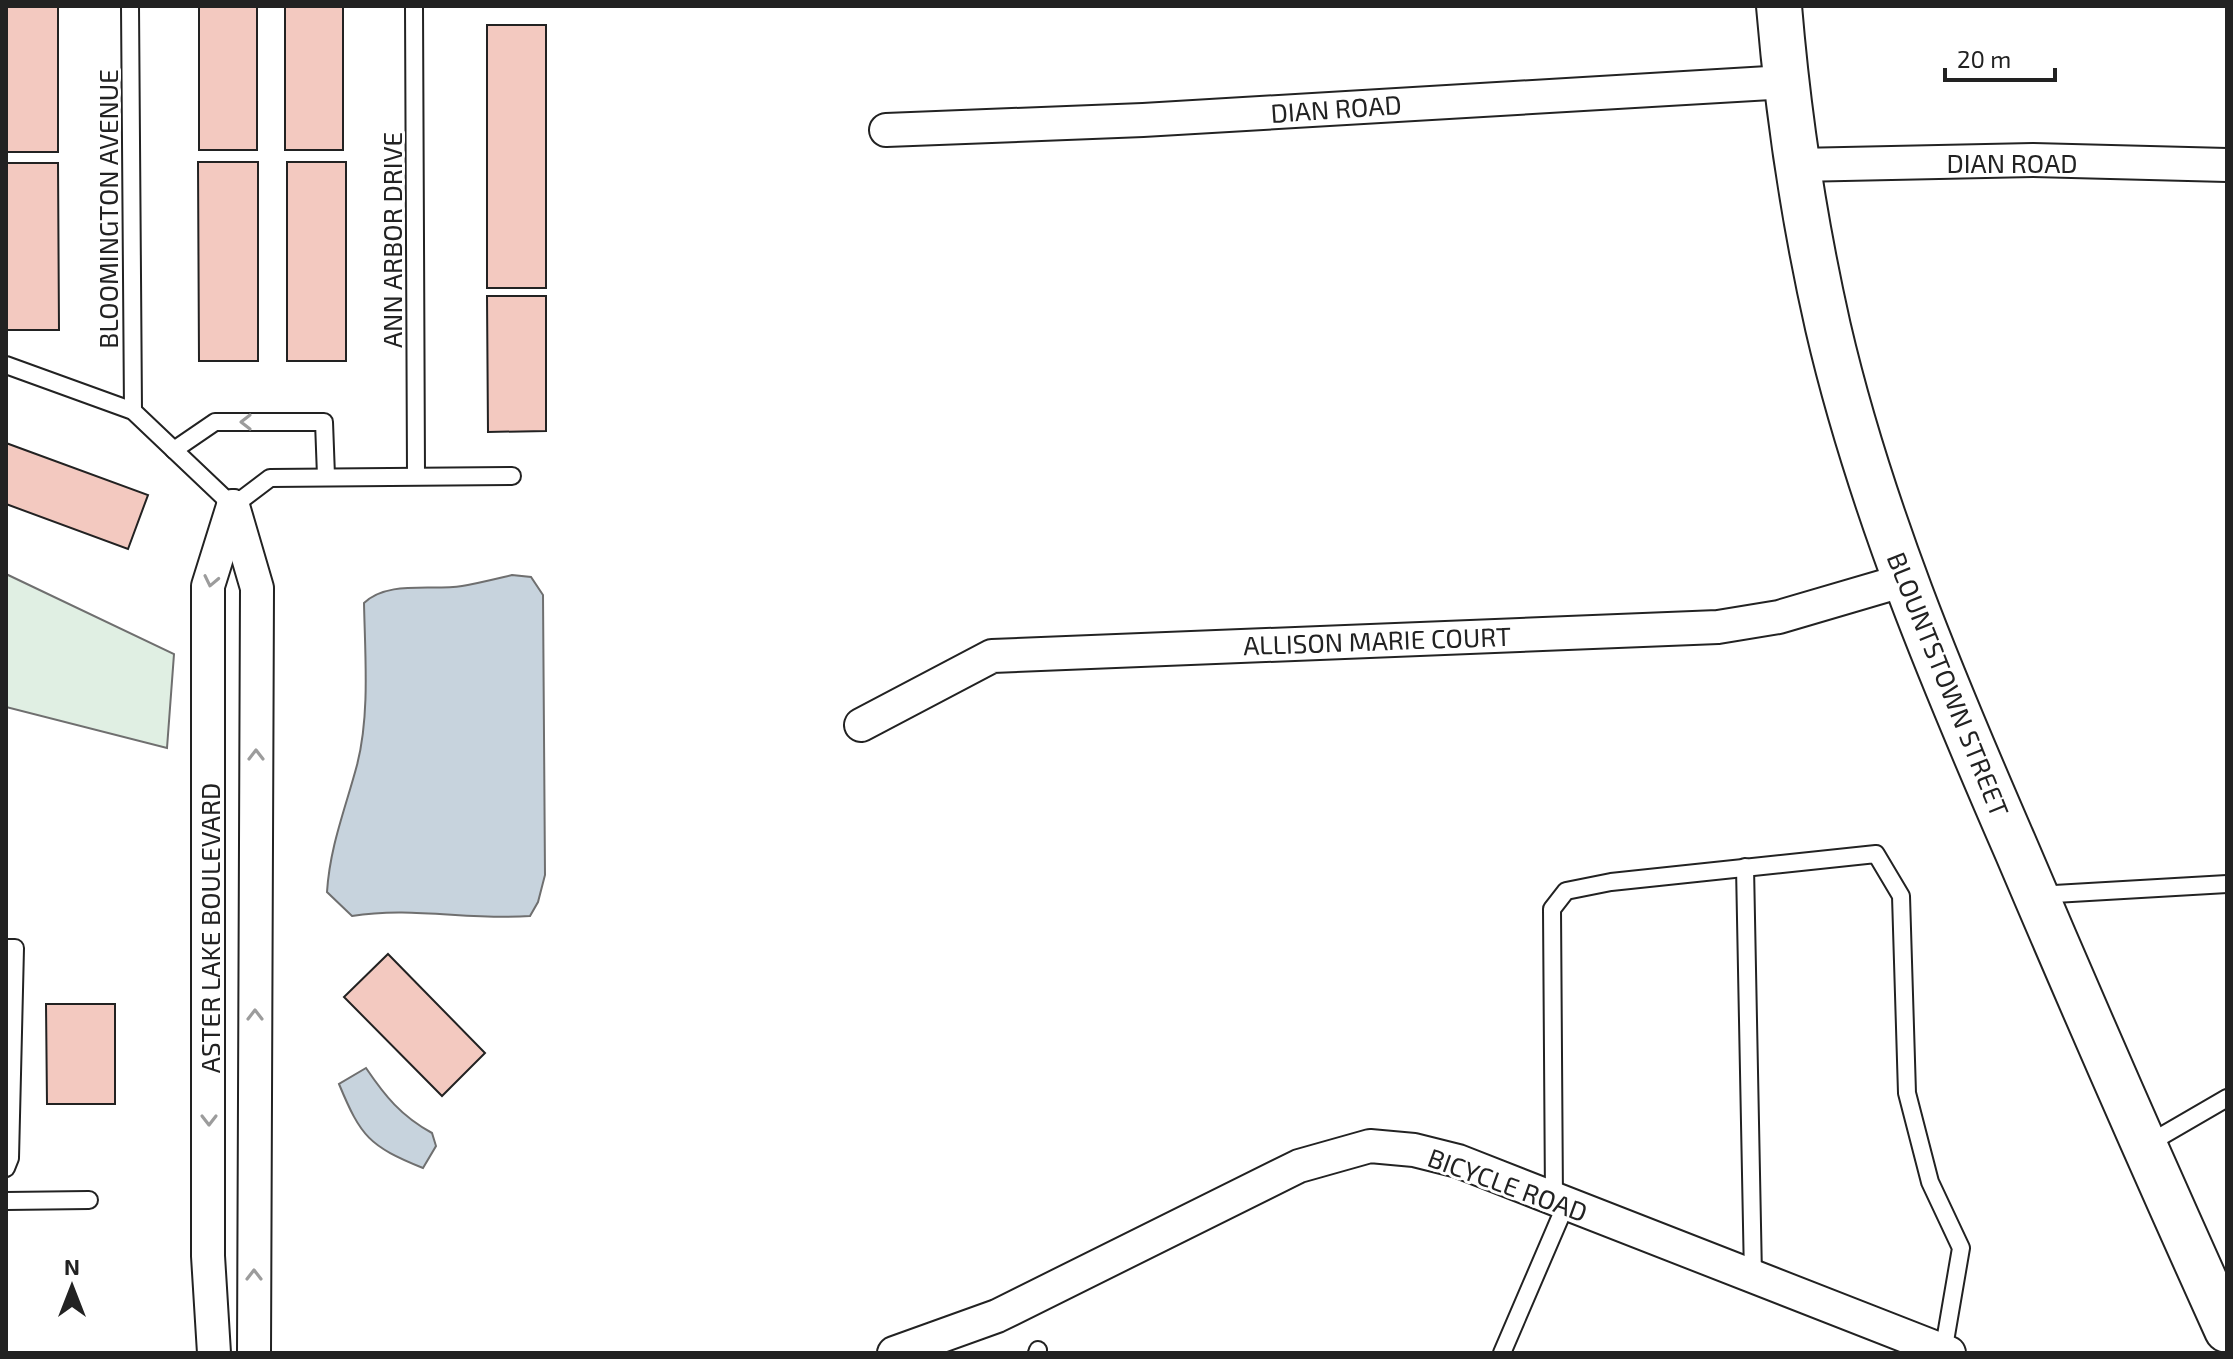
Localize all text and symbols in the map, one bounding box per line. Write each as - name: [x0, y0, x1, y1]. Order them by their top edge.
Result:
- scale bar: [1945, 32, 2055, 82]
- text: 20 m: [1957, 44, 2011, 73]
- street label: BLOOMINGTON AVENUE: [92, 69, 123, 349]
- street label: DIAN ROAD: [1270, 88, 1402, 128]
- street label: ANN ARBOR DRIVE: [376, 132, 407, 348]
- street label: DIAN ROAD: [1946, 147, 2078, 178]
- one-way arrow: [239, 413, 252, 431]
- street label: BLOUNTSTOWN STREET: [1882, 547, 2016, 821]
- one-way arrow: [203, 573, 220, 587]
- street label: ALLISON MARIE COURT: [1242, 620, 1512, 660]
- one-way arrow: [247, 748, 265, 761]
- street label: ASTER LAKE BOULEVARD: [194, 783, 225, 1073]
- one-way arrow: [246, 1008, 264, 1021]
- one-way arrow: [200, 1114, 218, 1127]
- street label: BICYCLE ROAD: [1424, 1141, 1592, 1227]
- north arrow: [32, 1247, 112, 1327]
- text: N: [64, 1253, 80, 1279]
- one-way arrow: [245, 1268, 263, 1281]

